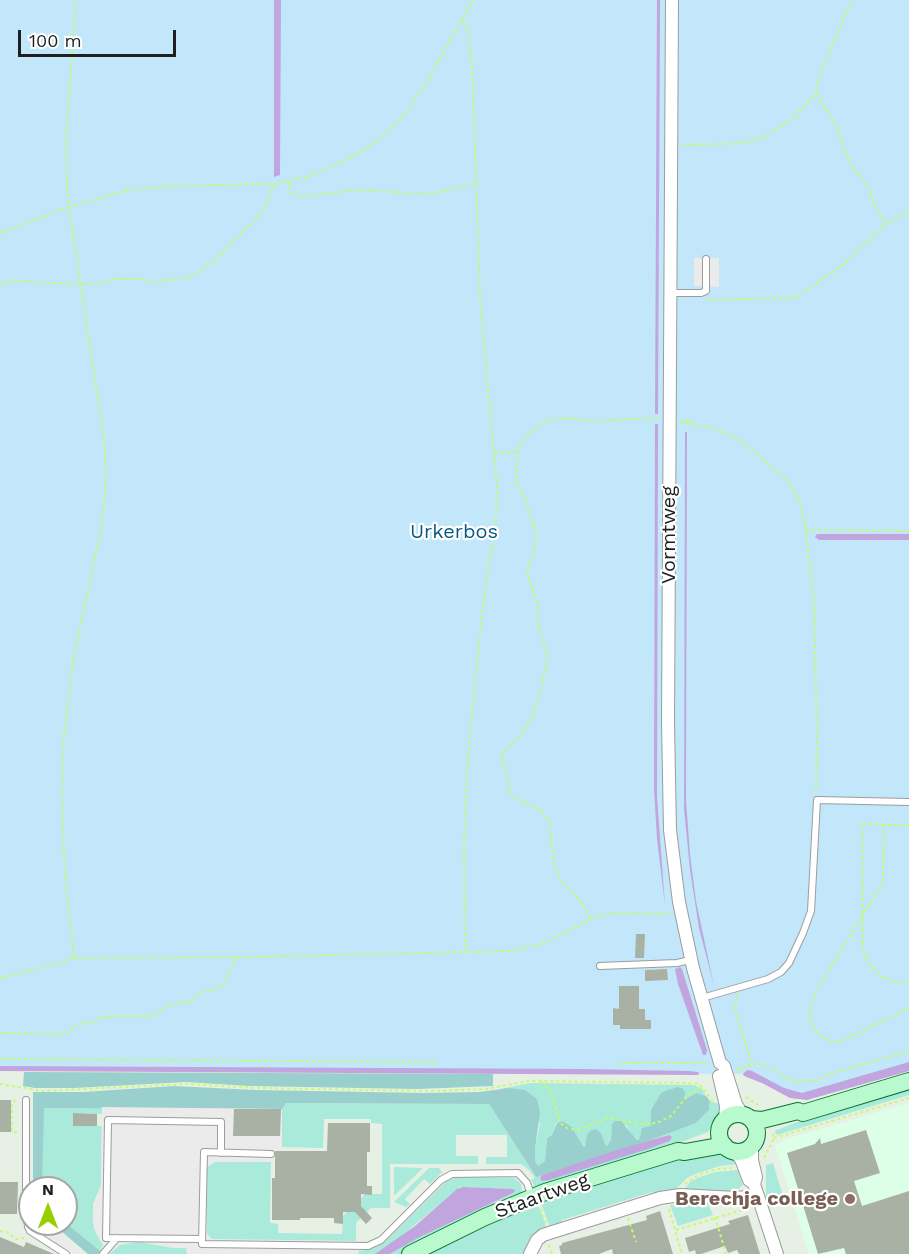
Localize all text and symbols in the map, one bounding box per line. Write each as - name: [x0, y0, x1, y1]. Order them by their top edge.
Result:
- scale bar: [21, 18, 178, 56]
- text: 100 m: [29, 30, 82, 51]
- street label: Vormtweg: [657, 486, 681, 584]
- park label: Urkerbos: [410, 520, 498, 544]
- street label: Staartweg: [492, 1168, 592, 1224]
- north arrow: [18, 1176, 78, 1236]
- text: N: [42, 1180, 54, 1199]
- place label: Berechja college: [675, 1187, 838, 1211]
- marker: Berechja college: [843, 1192, 857, 1206]

